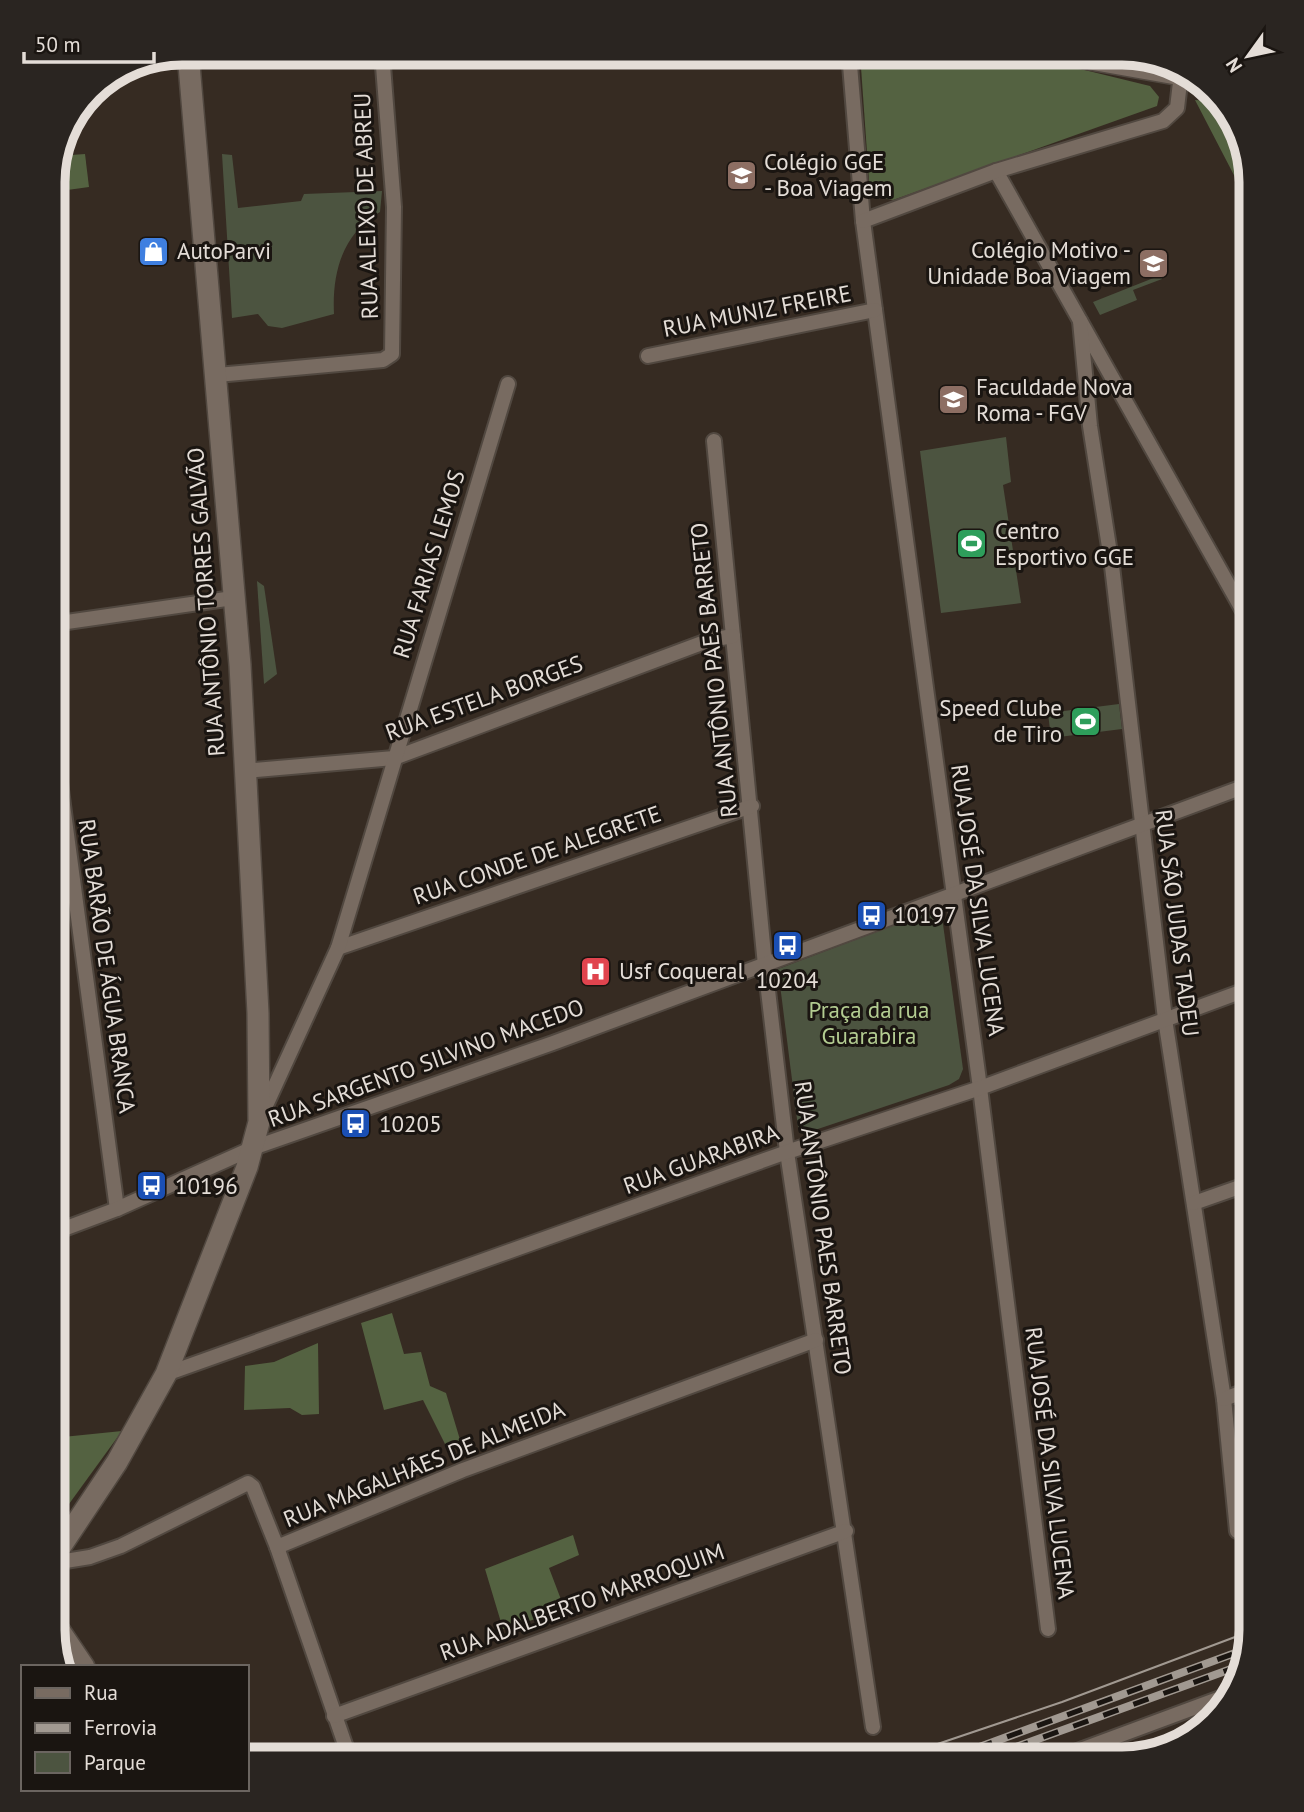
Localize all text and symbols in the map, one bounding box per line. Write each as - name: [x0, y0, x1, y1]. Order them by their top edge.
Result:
- scale bar: [24, 21, 154, 65]
- north arrow: [1213, 21, 1283, 91]
- text: 50 m: [35, 31, 81, 58]
- text: N: [1220, 53, 1247, 77]
- street label: RUA ALEIXO DE ABREU: [347, 92, 384, 320]
- place label: Colégio GGE - Boa Viagem: [764, 147, 893, 202]
- school or university icon: Colégio GGE - Boa Viagem: [724, 158, 758, 192]
- shop icon: AutoParvi: [137, 234, 171, 268]
- place label: Colégio Motivo - Unidade Boa Viagem: [927, 235, 1131, 290]
- place label: AutoParvi: [177, 236, 271, 265]
- school or university icon: Colégio Motivo - Unidade Boa Viagem: [1137, 246, 1171, 280]
- street label: RUA MUNIZ FREIRE: [660, 278, 853, 343]
- place label: Faculdade Nova Roma - FGV: [976, 372, 1133, 427]
- school or university icon: Faculdade Nova Roma - FGV: [936, 383, 970, 417]
- street label: RUA ANTÔNIO TORRES GALVÃO: [180, 447, 231, 757]
- street label: RUA FARIAS LEMOS: [386, 466, 471, 661]
- place label: Centro Esportivo GGE: [995, 516, 1134, 571]
- street label: RUA ANTÔNIO PAES BARRETO: [684, 521, 743, 819]
- sports icon: Centro Esportivo GGE: [955, 527, 989, 561]
- street label: RUA ESTELA BORGES: [381, 648, 587, 747]
- place label: Speed Clube de Tiro: [939, 693, 1062, 748]
- sports icon: Speed Clube de Tiro: [1068, 704, 1102, 738]
- street label: RUA JOSÉ DA SILVA LUCENA: [945, 762, 1012, 1038]
- street label: RUA CONDE DE ALEGRETE: [409, 798, 665, 911]
- street label: RUA SÃO JUDAS TADEU: [1149, 808, 1206, 1038]
- street label: RUA BARÃO DE ÁGUA BRANCA: [72, 817, 143, 1115]
- bus stop icon: 10197: [854, 898, 888, 932]
- place label: 10197: [894, 900, 957, 929]
- bus stop icon: 10204: [770, 929, 804, 963]
- hospital icon: Usf Coqueral: [579, 954, 613, 988]
- place label: Usf Coqueral: [619, 956, 744, 985]
- place label: 10204: [756, 965, 819, 994]
- street label: RUA SARGENTO SILVINO MACEDO: [264, 992, 588, 1133]
- park label: Praça da rua Guarabira: [809, 995, 929, 1050]
- street label: RUA ANTÔNIO PAES BARRETO: [789, 1079, 858, 1377]
- bus stop icon: 10205: [339, 1107, 373, 1141]
- place label: 10205: [379, 1109, 442, 1138]
- street label: RUA GUARABIRA: [619, 1117, 783, 1200]
- bus stop icon: 10196: [135, 1169, 169, 1203]
- place label: 10196: [175, 1171, 238, 1200]
- street label: RUA JOSÉ DA SILVA LUCENA: [1019, 1325, 1082, 1601]
- street label: RUA MAGALHÃES DE ALMEIDA: [279, 1394, 569, 1533]
- street label: RUA ADALBERTO MARROQUIM: [436, 1536, 728, 1667]
- legend: [21, 1665, 248, 1791]
- text: Rua: [84, 1679, 118, 1706]
- text: Ferrovia: [84, 1714, 157, 1741]
- text: Parque: [84, 1749, 146, 1776]

